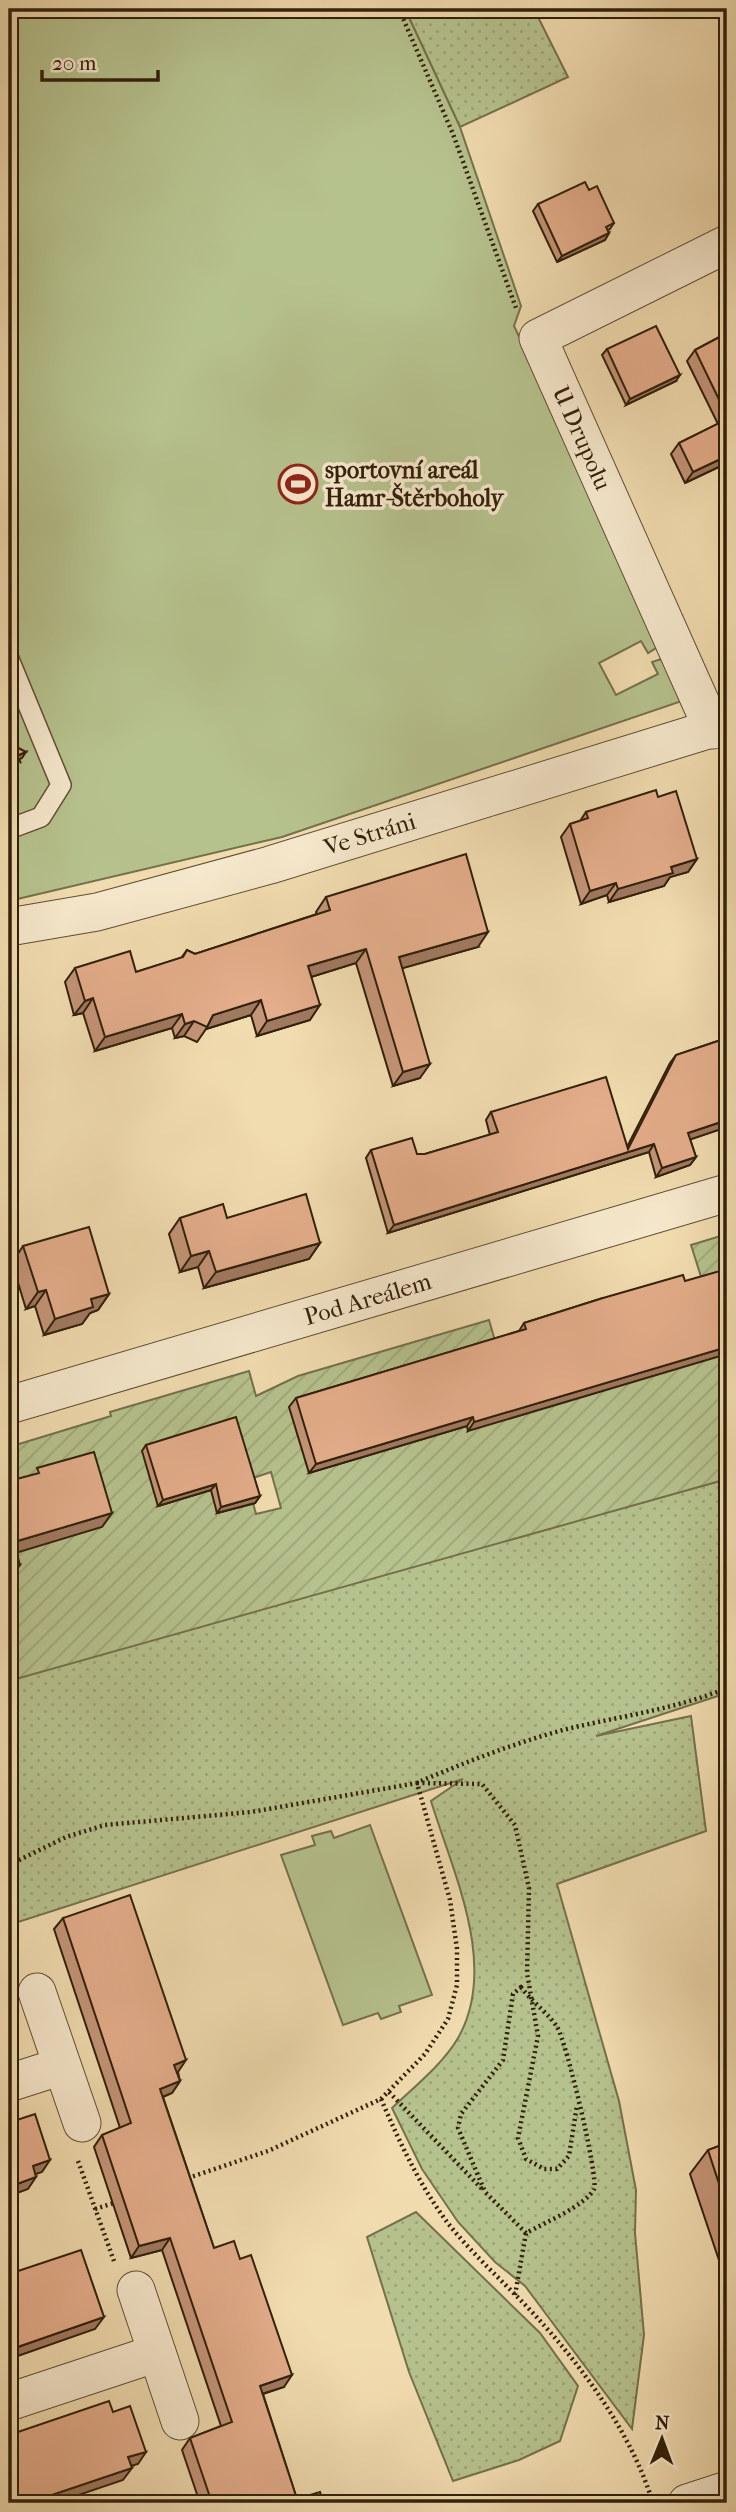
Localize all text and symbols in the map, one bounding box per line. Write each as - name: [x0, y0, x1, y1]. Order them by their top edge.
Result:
- scale bar: [42, 38, 158, 82]
- text: 20 m: [52, 51, 97, 75]
- street label: U Drupolu: [547, 382, 618, 495]
- place label: sportovní areál Hamr-Štěrboholy: [325, 456, 505, 512]
- sports icon: sportovní areál Hamr-Štěrboholy: [277, 463, 319, 505]
- street label: Ve Stráni: [320, 807, 419, 862]
- street label: Pod Areálem: [301, 1267, 435, 1331]
- north arrow: [628, 2404, 698, 2474]
- text: N: [655, 2412, 670, 2434]

